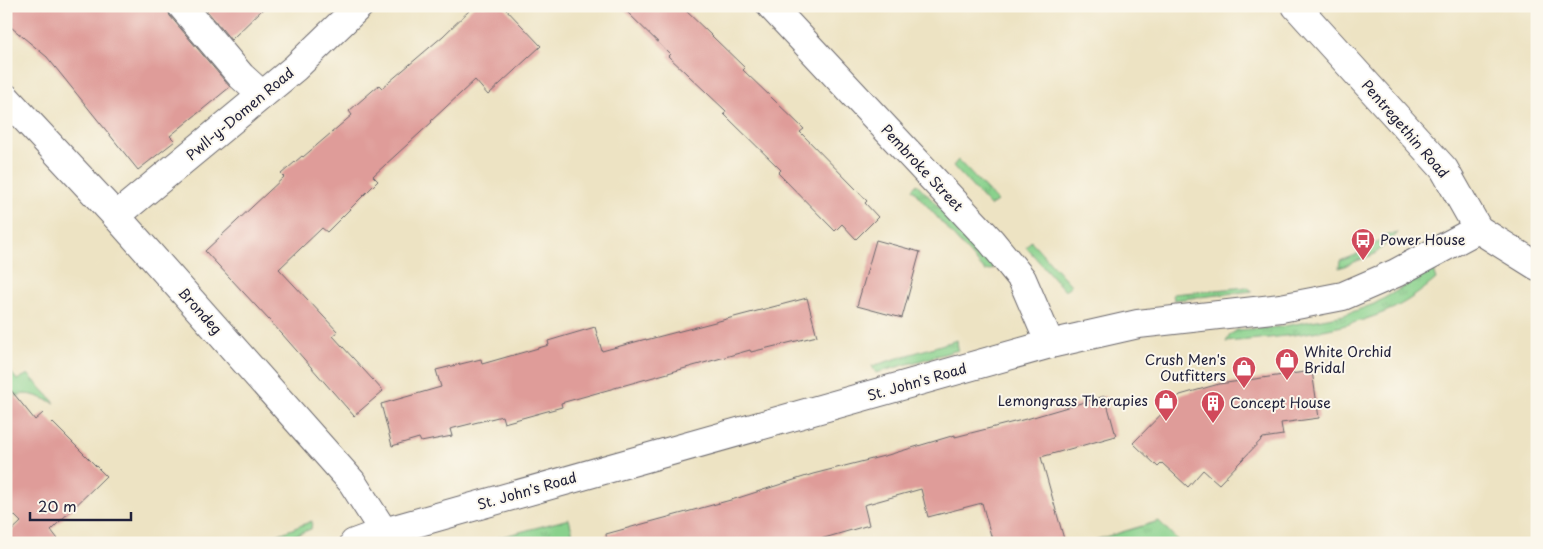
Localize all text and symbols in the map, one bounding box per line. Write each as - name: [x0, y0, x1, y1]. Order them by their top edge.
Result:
- street label: Pwll-y-Domen Road: [181, 62, 298, 165]
- street label: Pentregethin Road: [1357, 75, 1454, 182]
- street label: Pembroke Street: [876, 119, 969, 216]
- bus stop icon: Power House: [1350, 227, 1376, 261]
- place label: Power House: [1380, 229, 1466, 250]
- street label: Brondeg: [174, 283, 227, 339]
- place label: White Orchid Bridal: [1304, 341, 1392, 378]
- shop icon: White Orchid Bridal: [1274, 347, 1300, 381]
- place label: Crush Men's Outfitters: [1145, 349, 1226, 386]
- shop icon: Crush Men's Outfitters: [1231, 355, 1257, 389]
- street label: St. John's Road: [865, 357, 969, 406]
- shop icon: Lemongrass Therapies: [1153, 388, 1179, 422]
- place label: Lemongrass Therapies: [998, 390, 1148, 411]
- building icon: Concept House: [1200, 390, 1226, 424]
- place label: Concept House: [1230, 392, 1331, 413]
- street label: St. John's Road: [475, 466, 579, 515]
- scale bar: [30, 489, 131, 521]
- text: 20 m: [38, 494, 77, 517]

